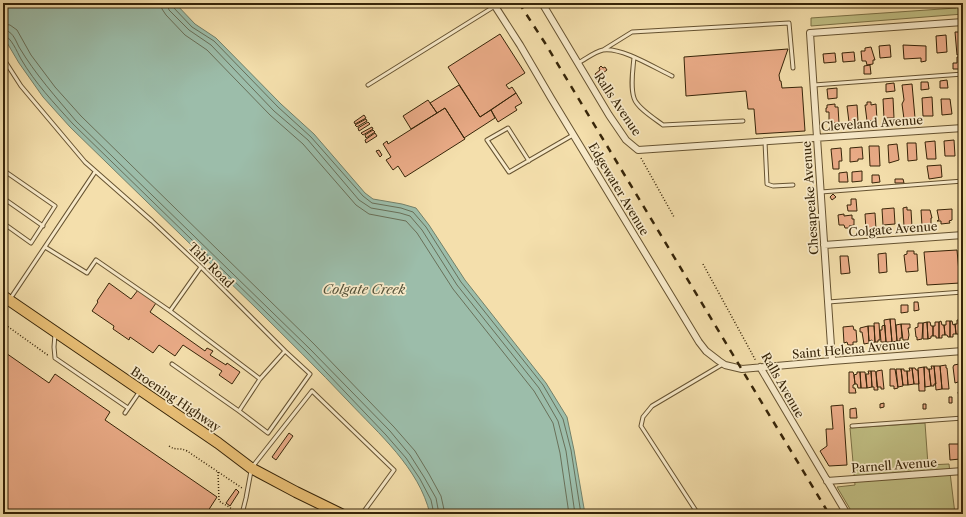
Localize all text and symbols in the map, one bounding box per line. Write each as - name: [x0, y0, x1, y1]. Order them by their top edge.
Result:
- street label: Ralls Avenue: [591, 70, 645, 139]
- street label: Cleveland Avenue: [820, 112, 924, 134]
- street label: Edgewater Avenue: [585, 140, 653, 238]
- street label: Chesapeake Avenue: [799, 140, 821, 255]
- street label: Colgate Avenue: [848, 218, 938, 240]
- street label: Tabi Road: [185, 239, 237, 291]
- water label: Colgate Creek: [323, 281, 405, 297]
- street label: Saint Helena Avenue: [791, 336, 911, 362]
- street label: Ralls Avenue: [758, 350, 808, 421]
- street label: Broening Highway: [128, 363, 224, 435]
- street label: Parnell Avenue: [851, 455, 938, 475]

